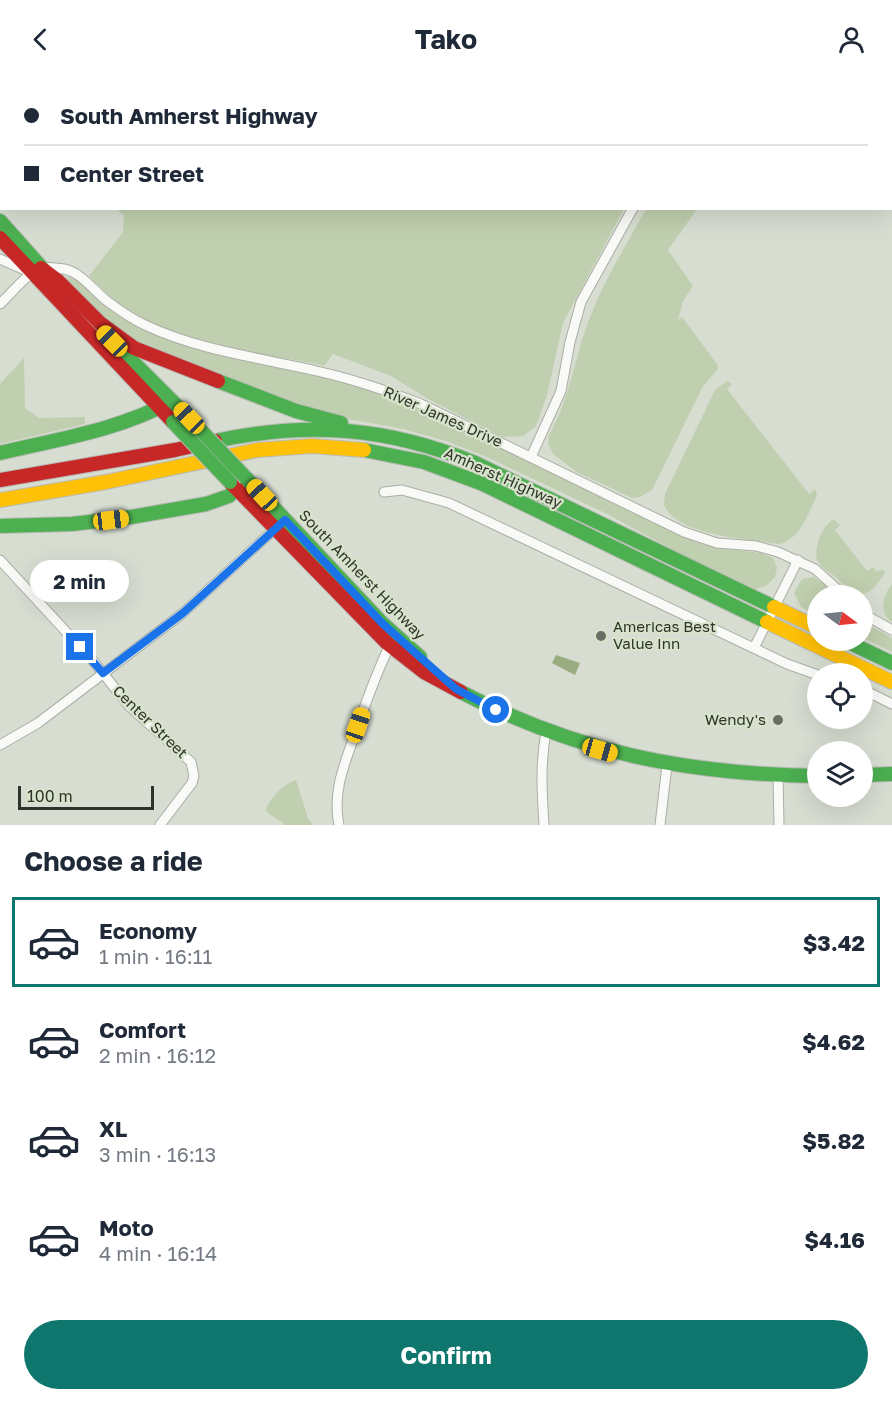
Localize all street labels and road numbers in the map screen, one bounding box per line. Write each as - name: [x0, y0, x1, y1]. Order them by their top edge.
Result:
- street label: River James Drive: [381, 382, 506, 451]
- street label: Amherst Highway: [442, 443, 566, 511]
- street label: South Amherst Highway: [296, 506, 430, 643]
- street label: Center Street: [110, 681, 192, 761]

